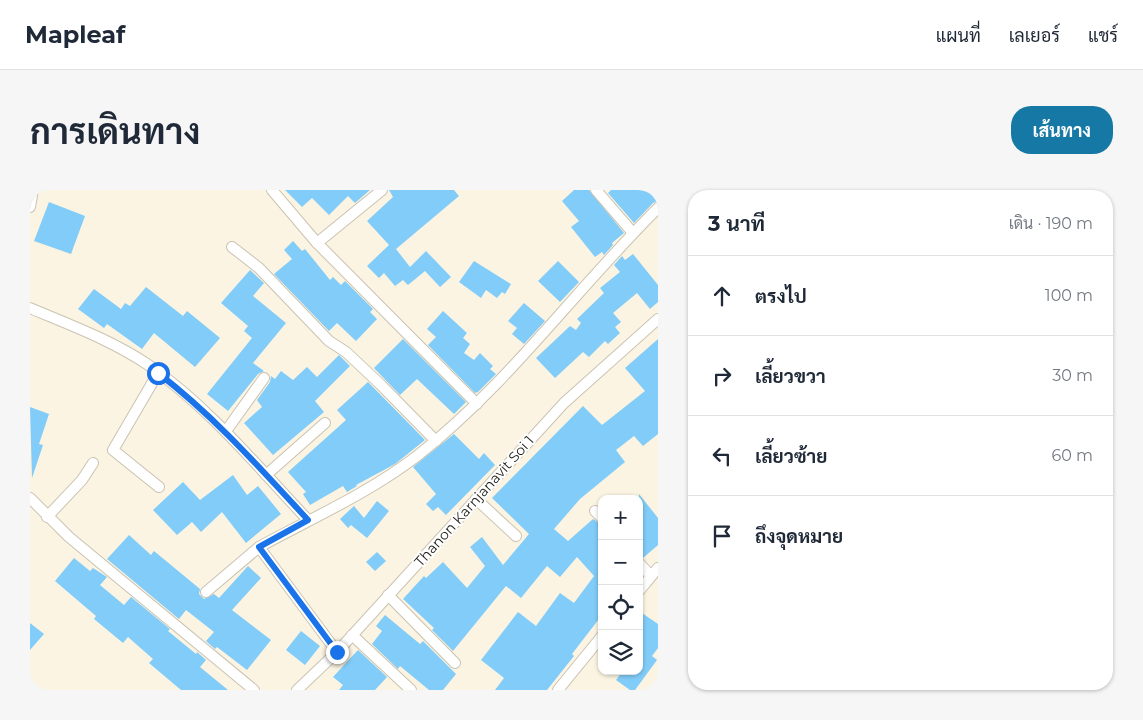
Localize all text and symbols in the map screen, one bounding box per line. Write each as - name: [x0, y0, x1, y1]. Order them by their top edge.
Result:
- text: Mapleaf: [25, 20, 125, 49]
- text: แผนที่: [936, 25, 981, 47]
- text: เลเยอร์: [1009, 25, 1060, 47]
- text: แชร์: [1088, 25, 1118, 47]
- button: เส้นทาง: [1011, 106, 1113, 154]
- text: การเดินทาง: [30, 110, 200, 153]
- text: 3 นาที: [708, 211, 765, 236]
- text: เดิน · 190 m: [1009, 214, 1093, 233]
- icon: ahead: [708, 282, 736, 310]
- text: ตรงไป: [755, 285, 807, 308]
- text: 100 m: [1045, 286, 1093, 305]
- route start: [147, 362, 170, 385]
- icon: right: [708, 362, 736, 390]
- text: เลี้ยวขวา: [755, 365, 826, 388]
- text: 30 m: [1052, 366, 1093, 385]
- street label: Thanon Karnjanavit Soi 1: [410, 432, 538, 570]
- icon: left: [708, 442, 736, 470]
- text: เลี้ยวซ้าย: [755, 445, 827, 468]
- text: 60 m: [1051, 446, 1093, 465]
- map controls: [598, 495, 643, 675]
- button: +: [598, 495, 643, 540]
- icon: arrive: [708, 522, 736, 550]
- text: ถึงจุดหมาย: [755, 525, 843, 548]
- button: −: [598, 540, 643, 585]
- button: locate: [598, 585, 643, 630]
- button: layers: [598, 630, 643, 675]
- route end: [326, 641, 349, 664]

